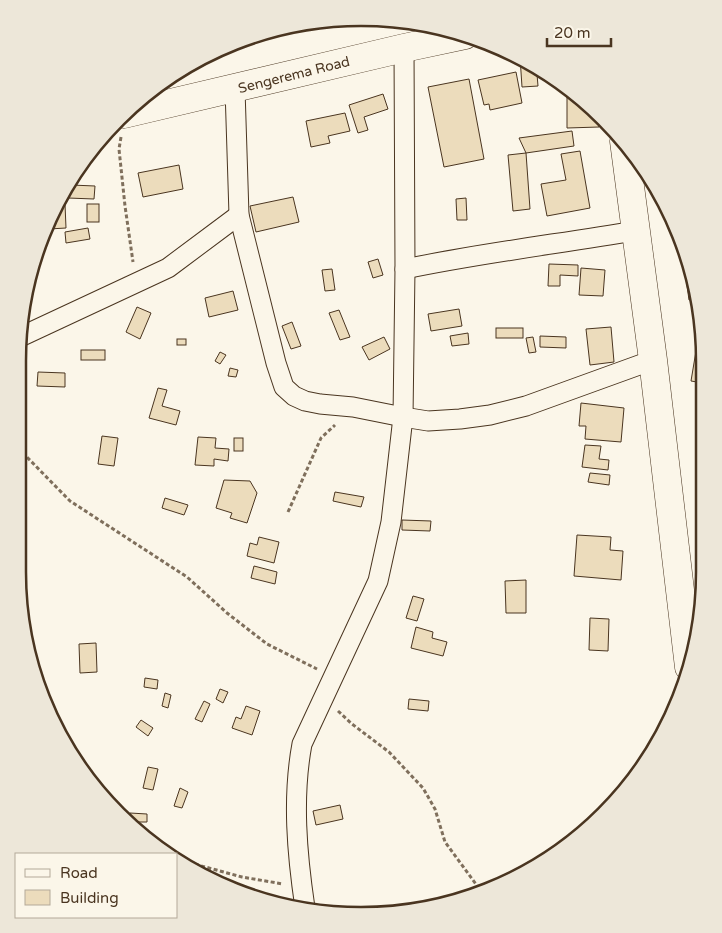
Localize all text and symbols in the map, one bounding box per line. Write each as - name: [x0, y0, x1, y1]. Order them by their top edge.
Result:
- scale bar: [547, 15, 611, 47]
- text: 20 m: [554, 24, 591, 42]
- street label: Sengerema Road: [236, 53, 352, 97]
- legend: [15, 853, 178, 918]
- text: Road: [60, 864, 98, 882]
- text: Building: [60, 889, 119, 907]

